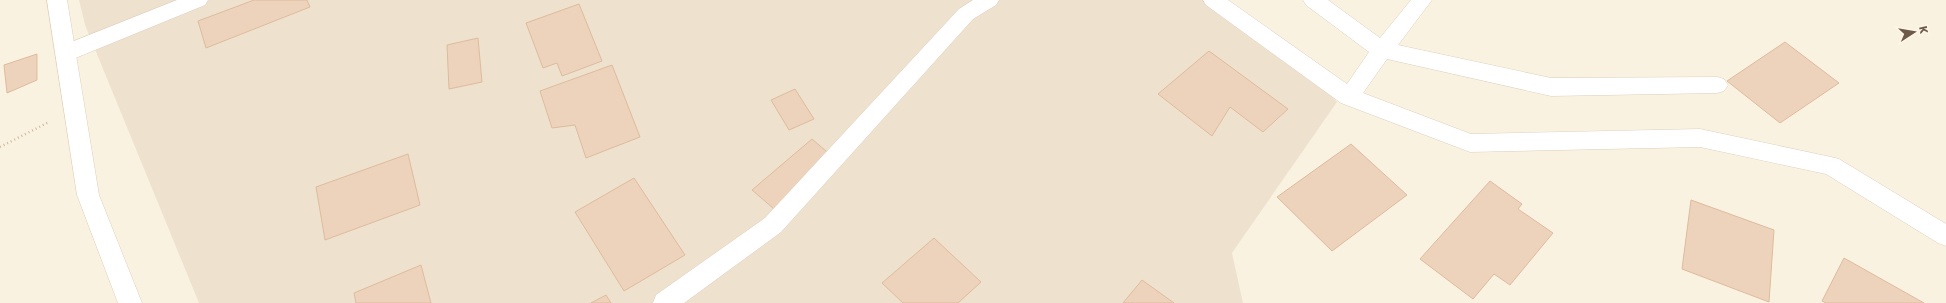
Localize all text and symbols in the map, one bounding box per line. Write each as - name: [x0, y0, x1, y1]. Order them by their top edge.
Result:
- north arrow: [1894, 12, 1934, 52]
- text: K: [1915, 25, 1932, 36]

